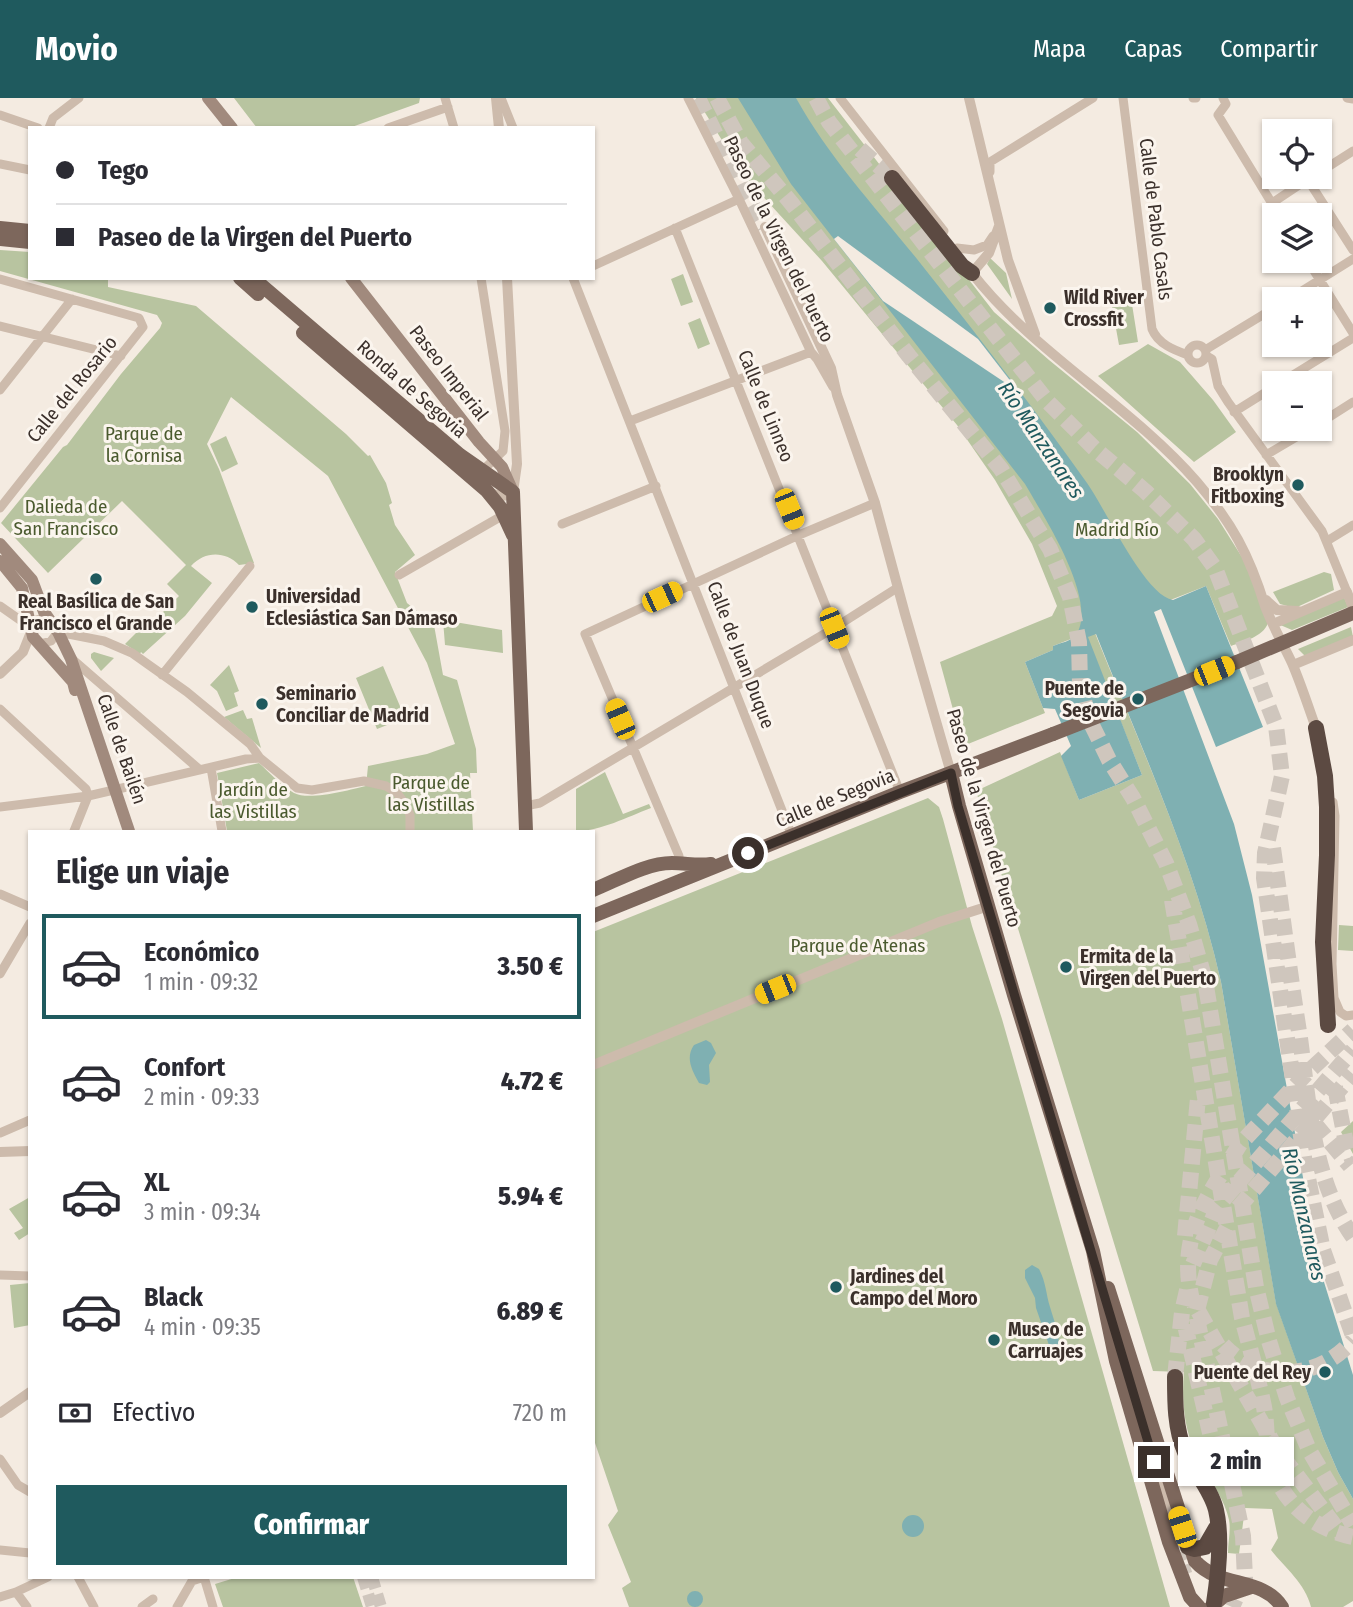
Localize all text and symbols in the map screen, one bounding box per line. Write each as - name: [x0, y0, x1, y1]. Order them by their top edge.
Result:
- text: Movio: [35, 29, 118, 69]
- text: Mapa: [1033, 35, 1086, 63]
- text: Capas: [1124, 35, 1182, 63]
- text: Compartir: [1220, 35, 1318, 63]
- map controls: [1262, 119, 1332, 441]
- button: locate: [1262, 119, 1332, 189]
- street label: Paseo de la Virgen del Puerto: [719, 132, 839, 346]
- street label: Calle de Pablo Casals: [1135, 137, 1177, 301]
- text: Tego: [98, 155, 149, 186]
- button: layers: [1262, 203, 1332, 273]
- text: Paseo de la Virgen del Puerto: [98, 222, 412, 253]
- place label: Wild River Crossfit: [1064, 286, 1145, 331]
- button: +: [1262, 287, 1332, 357]
- marker: Wild River Crossfit: [1042, 300, 1058, 316]
- street label: Paseo Imperial: [405, 321, 493, 425]
- street label: Calle del Rosario: [22, 331, 122, 447]
- street label: Ronda de Segovia: [352, 335, 472, 443]
- street label: Calle de Linneo: [733, 347, 799, 465]
- button: −: [1262, 371, 1332, 441]
- water label: Río Manzanares: [992, 377, 1090, 504]
- park label: Parque de la Cornisa: [105, 422, 183, 467]
- place label: Brooklyn Fitboxing: [1211, 463, 1285, 508]
- marker: Brooklyn Fitboxing: [1290, 477, 1306, 493]
- car: [772, 486, 807, 532]
- park label: Dalieda de San Francisco: [13, 495, 119, 540]
- park label: Madrid Río: [1075, 518, 1159, 541]
- marker: Real Basílica de San Francisco el Grande: [88, 571, 104, 587]
- street label: Calle de Juan Duque: [702, 578, 780, 732]
- car: [639, 579, 686, 615]
- place label: Universidad Eclesiástica San Dámaso: [266, 585, 458, 630]
- place label: Real Basílica de San Francisco el Grande: [18, 590, 174, 635]
- marker: Universidad Eclesiástica San Dámaso: [244, 599, 260, 615]
- car: [817, 605, 852, 651]
- car: [1191, 653, 1238, 689]
- place label: Puente de Segovia: [1045, 677, 1124, 722]
- place label: Seminario Conciliar de Madrid: [276, 682, 429, 727]
- street label: Calle de Bailén: [92, 691, 152, 807]
- marker: Puente de Segovia: [1130, 691, 1146, 707]
- marker: Seminario Conciliar de Madrid: [254, 696, 270, 712]
- car: [603, 696, 638, 742]
- street label: Paseo de la Virgen del Puerto: [942, 706, 1026, 930]
- street label: Calle de Segovia: [772, 764, 898, 832]
- park label: Parque de las Vistillas: [387, 771, 475, 816]
- park label: Jardín de las Vistillas: [209, 778, 297, 823]
- route start: [732, 837, 764, 869]
- text: Elige un viaje: [56, 853, 229, 891]
- park label: Parque de Atenas: [791, 934, 925, 957]
- icon: car: [60, 935, 123, 998]
- text: Económico: [144, 937, 259, 968]
- place label: Ermita de la Virgen del Puerto: [1079, 945, 1216, 990]
- text: 3.50 €: [498, 951, 563, 982]
- marker: Ermita de la Virgen del Puerto: [1058, 959, 1074, 975]
- text: 1 min · 09:32: [144, 968, 258, 996]
- car: [752, 971, 799, 1007]
- icon: car: [60, 1050, 123, 1113]
- text: Confort: [144, 1052, 225, 1083]
- text: 4.72 €: [501, 1066, 563, 1097]
- text: 2 min · 09:33: [144, 1083, 260, 1111]
- water label: Río Manzanares: [1276, 1145, 1332, 1283]
- icon: car: [60, 1165, 123, 1228]
- text: XL: [144, 1167, 170, 1198]
- text: 5.94 €: [498, 1181, 563, 1212]
- text: 3 min · 09:34: [144, 1198, 261, 1226]
- place label: Jardines del Campo del Moro: [849, 1265, 978, 1310]
- marker: Jardines del Campo del Moro: [828, 1279, 844, 1295]
- icon: car: [60, 1280, 123, 1343]
- text: Black: [144, 1282, 203, 1313]
- text: 6.89 €: [496, 1296, 563, 1327]
- text: 4 min · 09:35: [144, 1313, 261, 1341]
- place label: Museo de Carruajes: [1008, 1318, 1084, 1363]
- marker: Museo de Carruajes: [986, 1332, 1002, 1348]
- place label: Puente del Rey: [1194, 1361, 1312, 1384]
- marker: Puente del Rey: [1317, 1364, 1333, 1380]
- icon: cash: [56, 1394, 94, 1432]
- text: Efectivo: [112, 1397, 196, 1428]
- text: 720 m: [513, 1399, 567, 1427]
- callout: 2 min: [1178, 1438, 1294, 1486]
- route end: [1138, 1446, 1170, 1478]
- text: 2 min: [1211, 1447, 1261, 1475]
- button: Confirmar: [56, 1485, 567, 1565]
- car: [1166, 1504, 1199, 1550]

